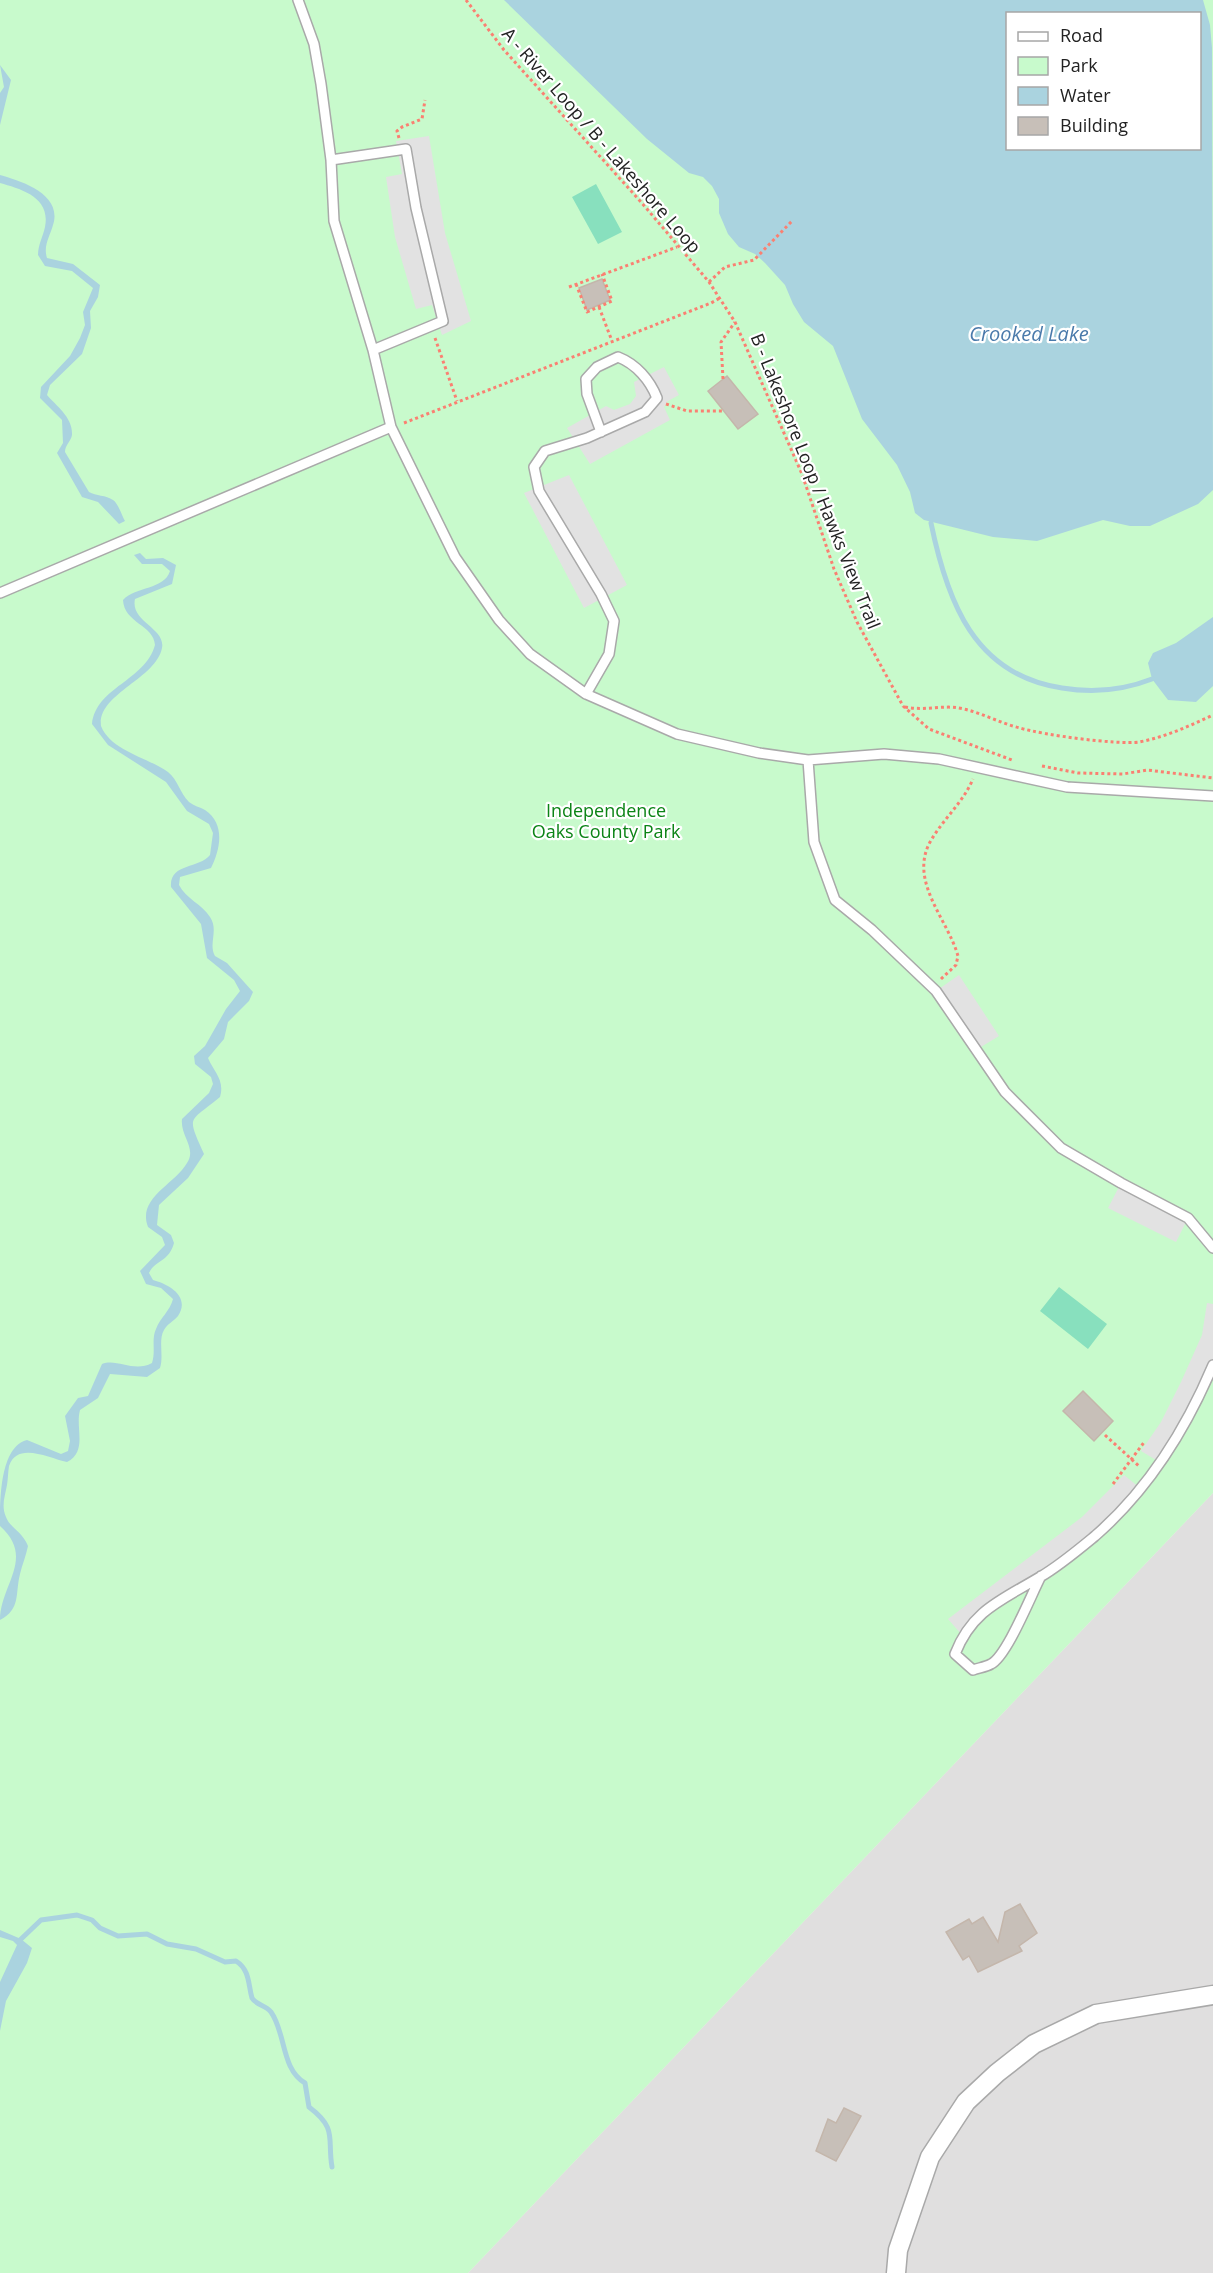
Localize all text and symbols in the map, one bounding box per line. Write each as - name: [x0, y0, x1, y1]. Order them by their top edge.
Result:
- legend: [1006, 12, 1201, 150]
- street label: A - River Loop / B - Lakeshore Loop: [497, 22, 707, 258]
- text: Road: [1060, 23, 1103, 47]
- text: Park: [1060, 53, 1098, 77]
- text: Water: [1060, 83, 1111, 107]
- text: Building: [1060, 113, 1128, 137]
- water label: Crooked Lake: [969, 320, 1089, 347]
- street label: B - Lakeshore Loop / Hawks View Trail: [746, 330, 886, 632]
- park label: Independence Oaks County Park: [532, 798, 681, 843]

